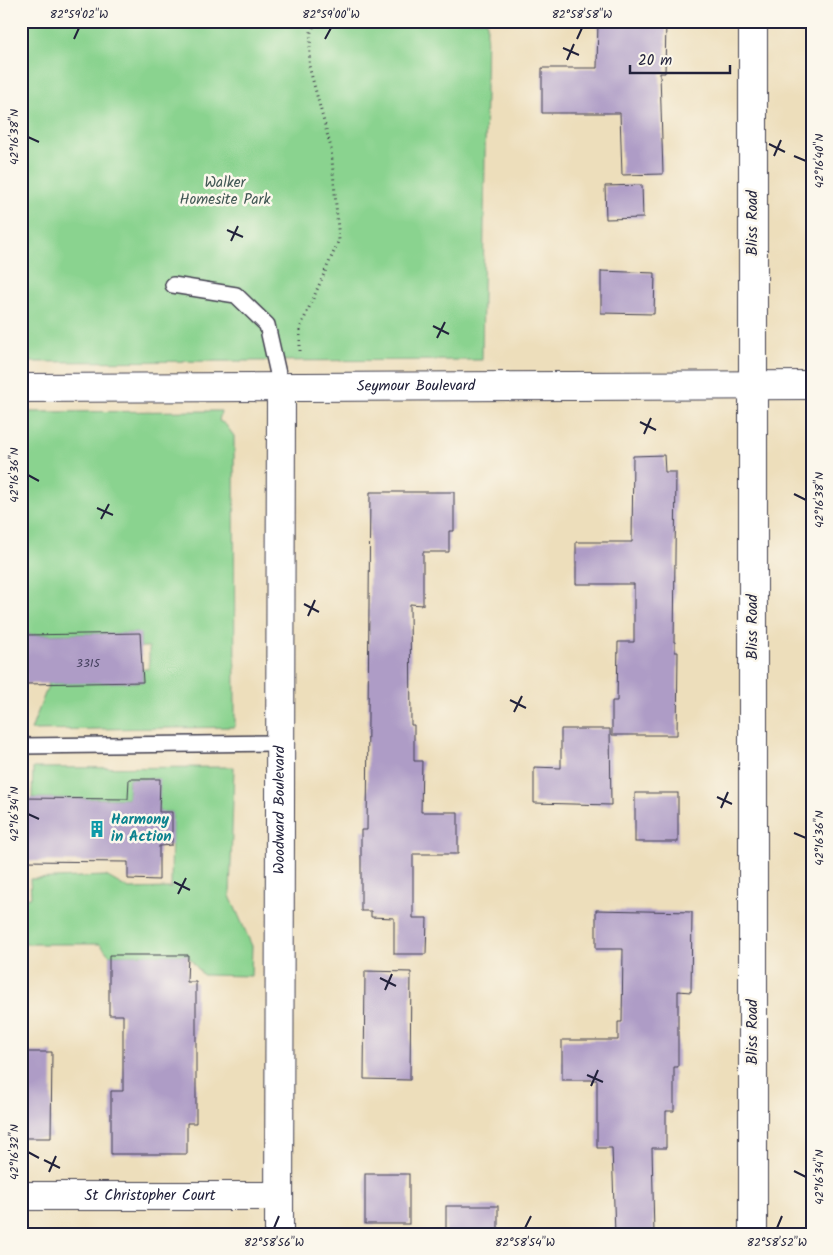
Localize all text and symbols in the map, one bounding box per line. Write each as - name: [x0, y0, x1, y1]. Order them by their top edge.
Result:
- text: 82°59'02"W: [50, 5, 108, 24]
- text: 82°59'00"W: [302, 5, 360, 24]
- text: 82°58'58"W: [552, 5, 612, 24]
- scale bar: [630, 42, 730, 74]
- text: 20 m: [638, 49, 672, 73]
- text: 42°16'38"N: [5, 109, 24, 165]
- text: 42°16'40"N: [810, 134, 829, 188]
- park label: Walker Homesite Park: [179, 171, 272, 212]
- street label: Bliss Road: [741, 190, 765, 256]
- street label: Seymour Boulevard: [357, 374, 476, 399]
- text: 42°16'36"N: [5, 447, 24, 503]
- text: 42°16'38"N: [810, 472, 829, 528]
- street label: Bliss Road: [741, 594, 765, 660]
- house number: 3315: [76, 654, 102, 673]
- street label: Woodward Boulevard: [268, 745, 292, 874]
- text: 42°16'34"N: [5, 786, 24, 842]
- place label: Harmony in Action: [111, 808, 172, 849]
- text: 42°16'36"N: [810, 810, 829, 866]
- building icon: Harmony in Action: [87, 819, 107, 839]
- street label: Bliss Road: [741, 999, 765, 1065]
- text: 42°16'32"N: [5, 1124, 24, 1180]
- text: 42°16'34"N: [810, 1149, 829, 1205]
- street label: St Christopher Court: [84, 1184, 216, 1208]
- text: 82°58'56"W: [244, 1233, 304, 1252]
- text: 82°58'54"W: [495, 1233, 555, 1252]
- text: 82°58'52"W: [747, 1233, 807, 1252]

